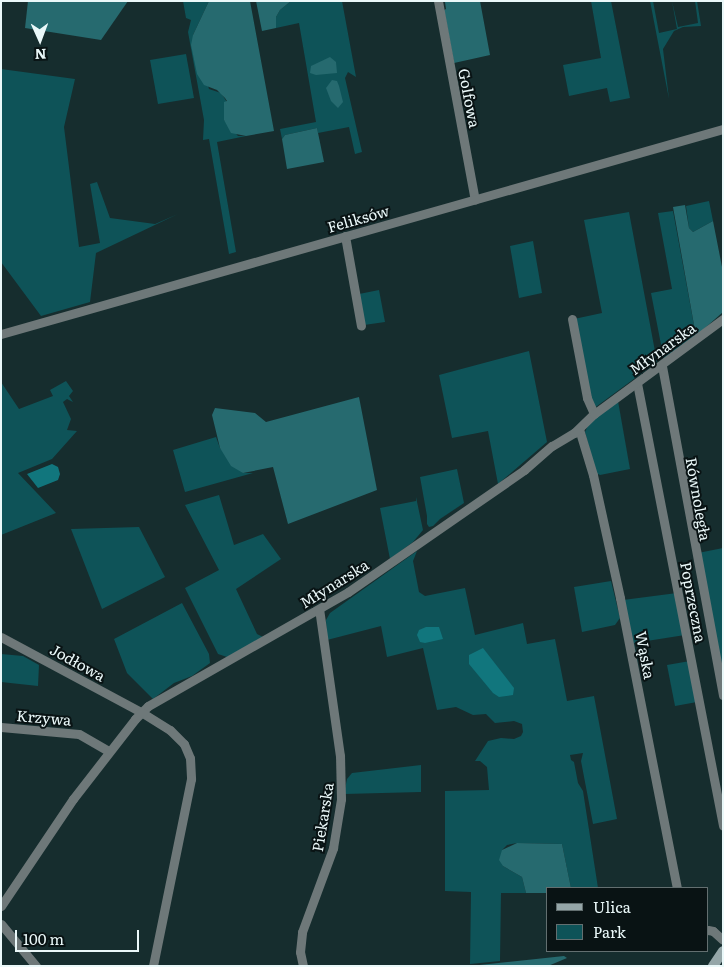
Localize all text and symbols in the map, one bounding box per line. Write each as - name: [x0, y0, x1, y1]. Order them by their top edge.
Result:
- north arrow: [15, 15, 65, 65]
- text: N: [34, 45, 47, 65]
- street label: Golfowa: [455, 67, 485, 129]
- street label: Feliksów: [325, 201, 391, 235]
- street label: Młynarska: [625, 318, 699, 378]
- street label: Równoległa: [683, 456, 715, 542]
- street label: Młynarska: [296, 555, 372, 611]
- street label: Poprzeczna: [677, 560, 711, 644]
- street label: Wąska: [633, 630, 659, 680]
- street label: Jodłowa: [47, 640, 109, 684]
- street label: Krzywa: [16, 706, 72, 728]
- street label: Piekarska: [308, 781, 336, 853]
- legend: [546, 887, 709, 952]
- text: Ulica: [593, 895, 631, 918]
- scale bar: [18, 920, 141, 952]
- text: Park: [593, 920, 626, 943]
- text: 100 m: [23, 927, 64, 950]

